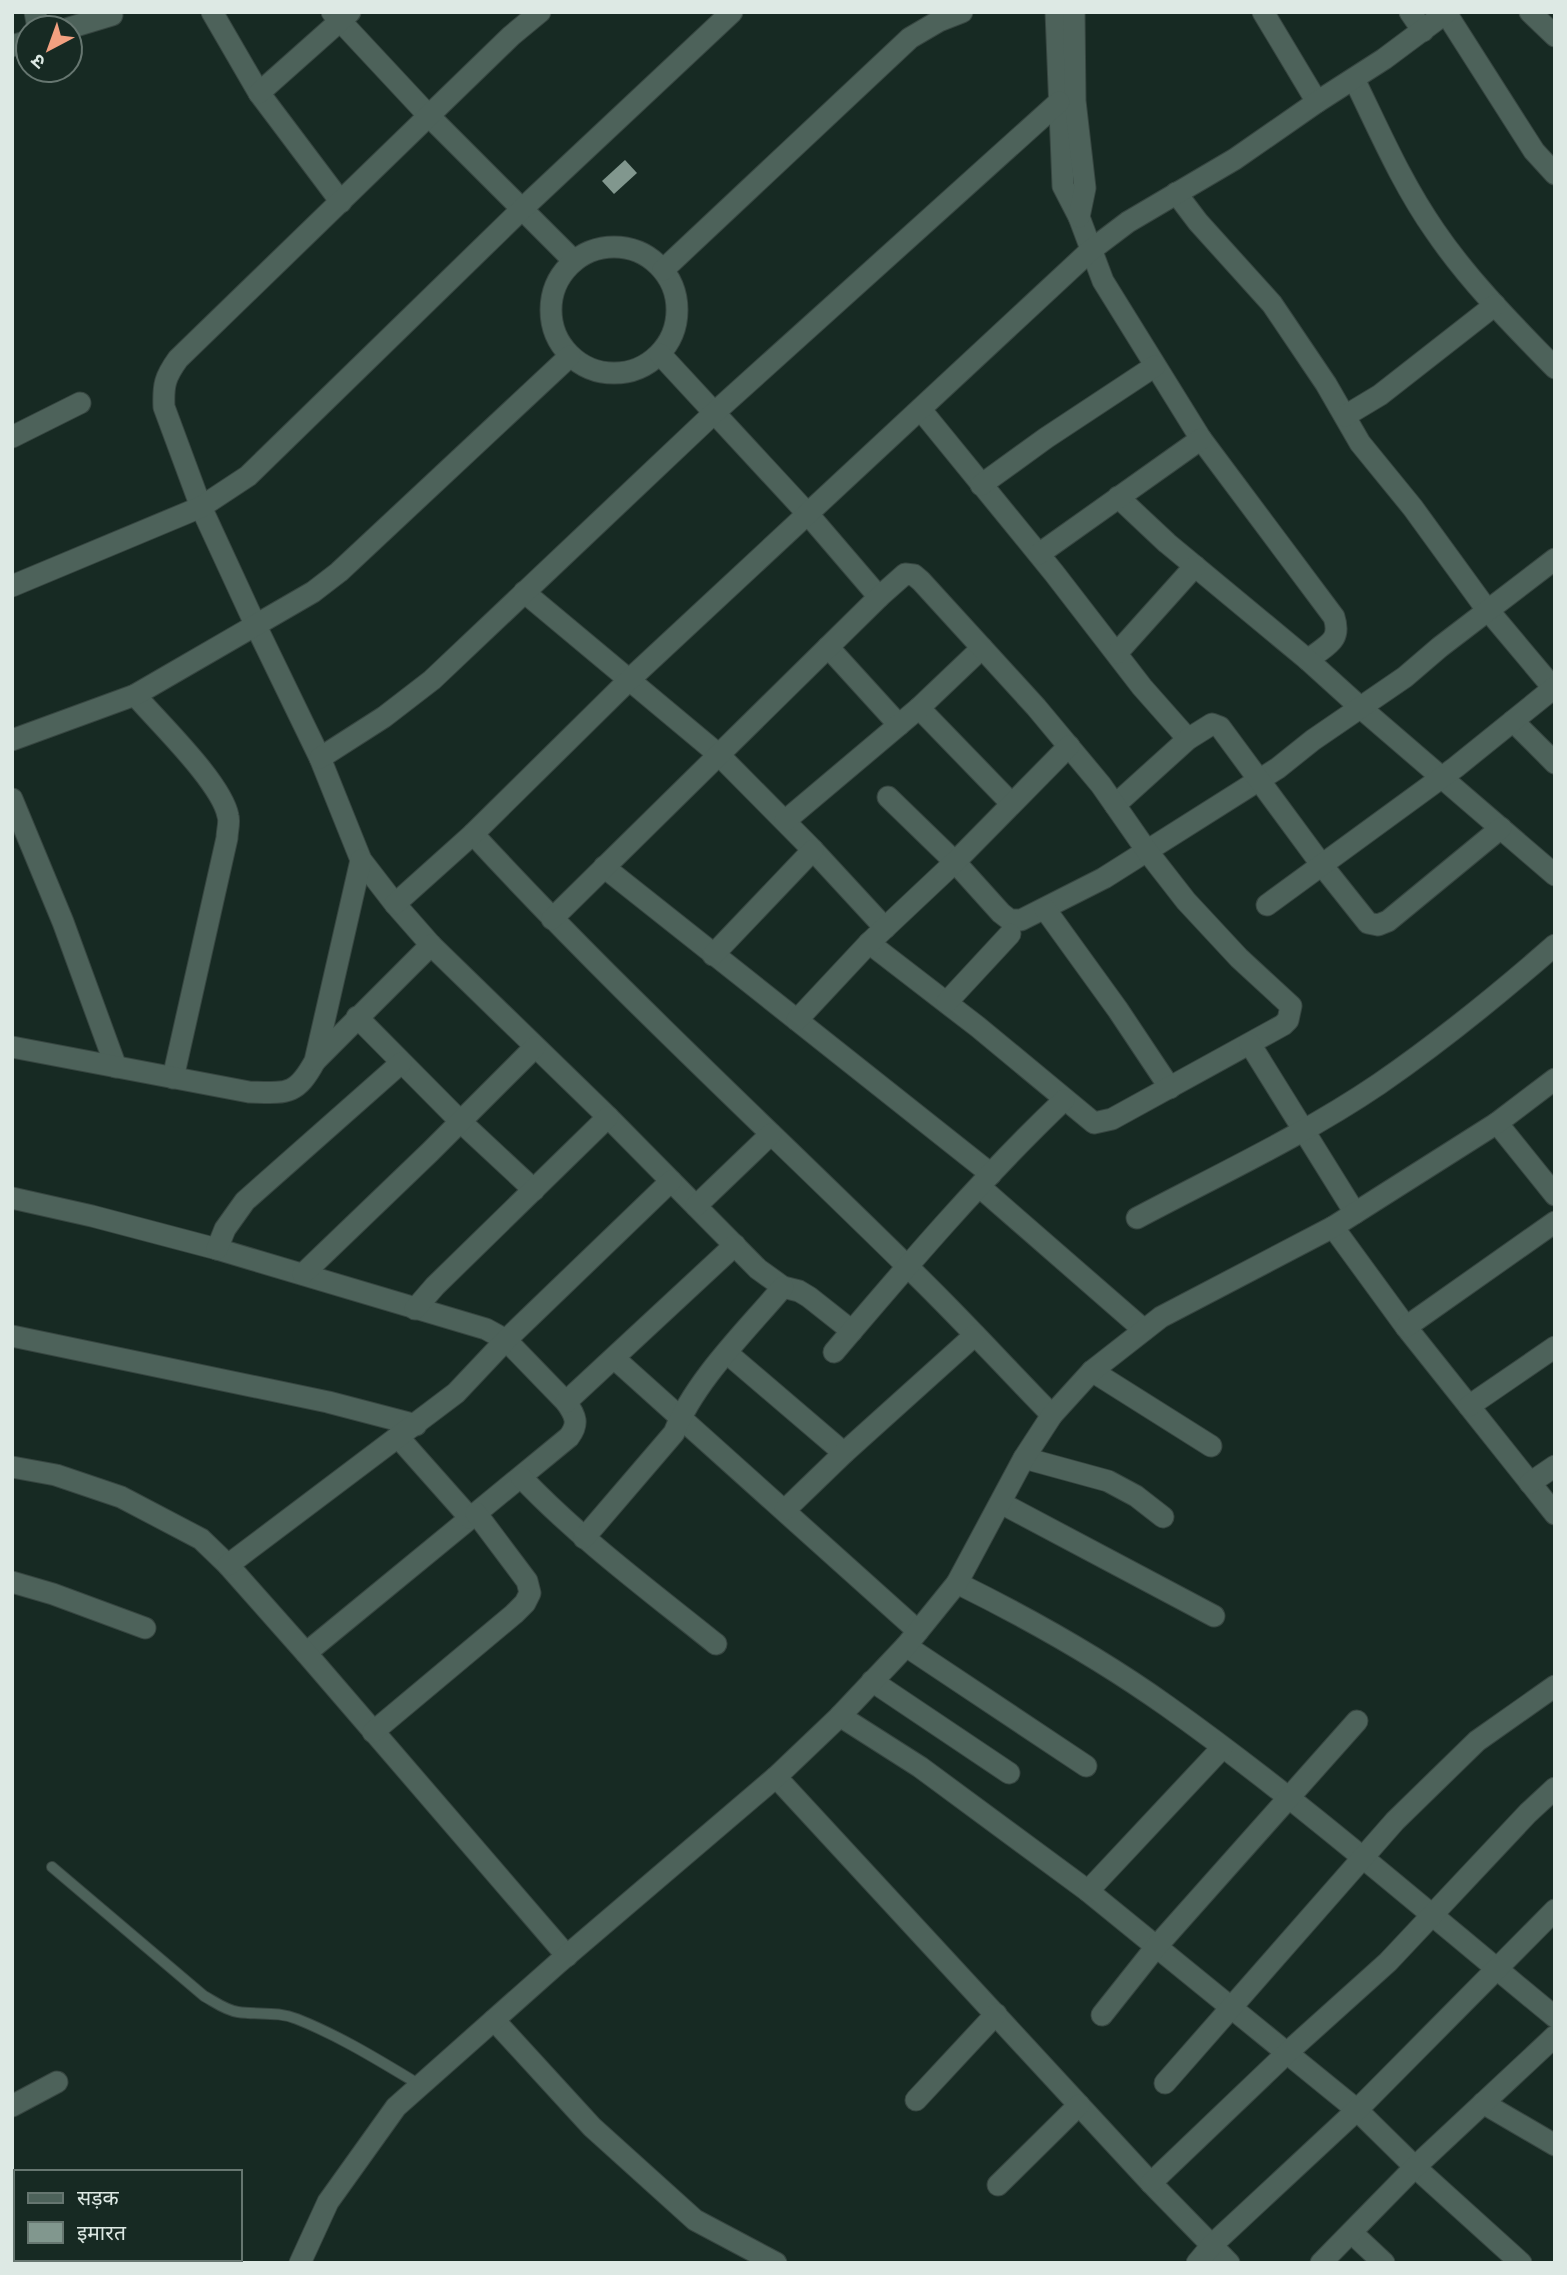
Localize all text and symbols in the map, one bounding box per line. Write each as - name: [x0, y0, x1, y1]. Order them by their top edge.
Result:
- north arrow: [14, 14, 84, 84]
- text: उ: [24, 47, 51, 75]
- legend: [14, 2170, 242, 2261]
- text: सड़क: [77, 2183, 119, 2213]
- text: इमारत: [77, 2218, 127, 2248]

